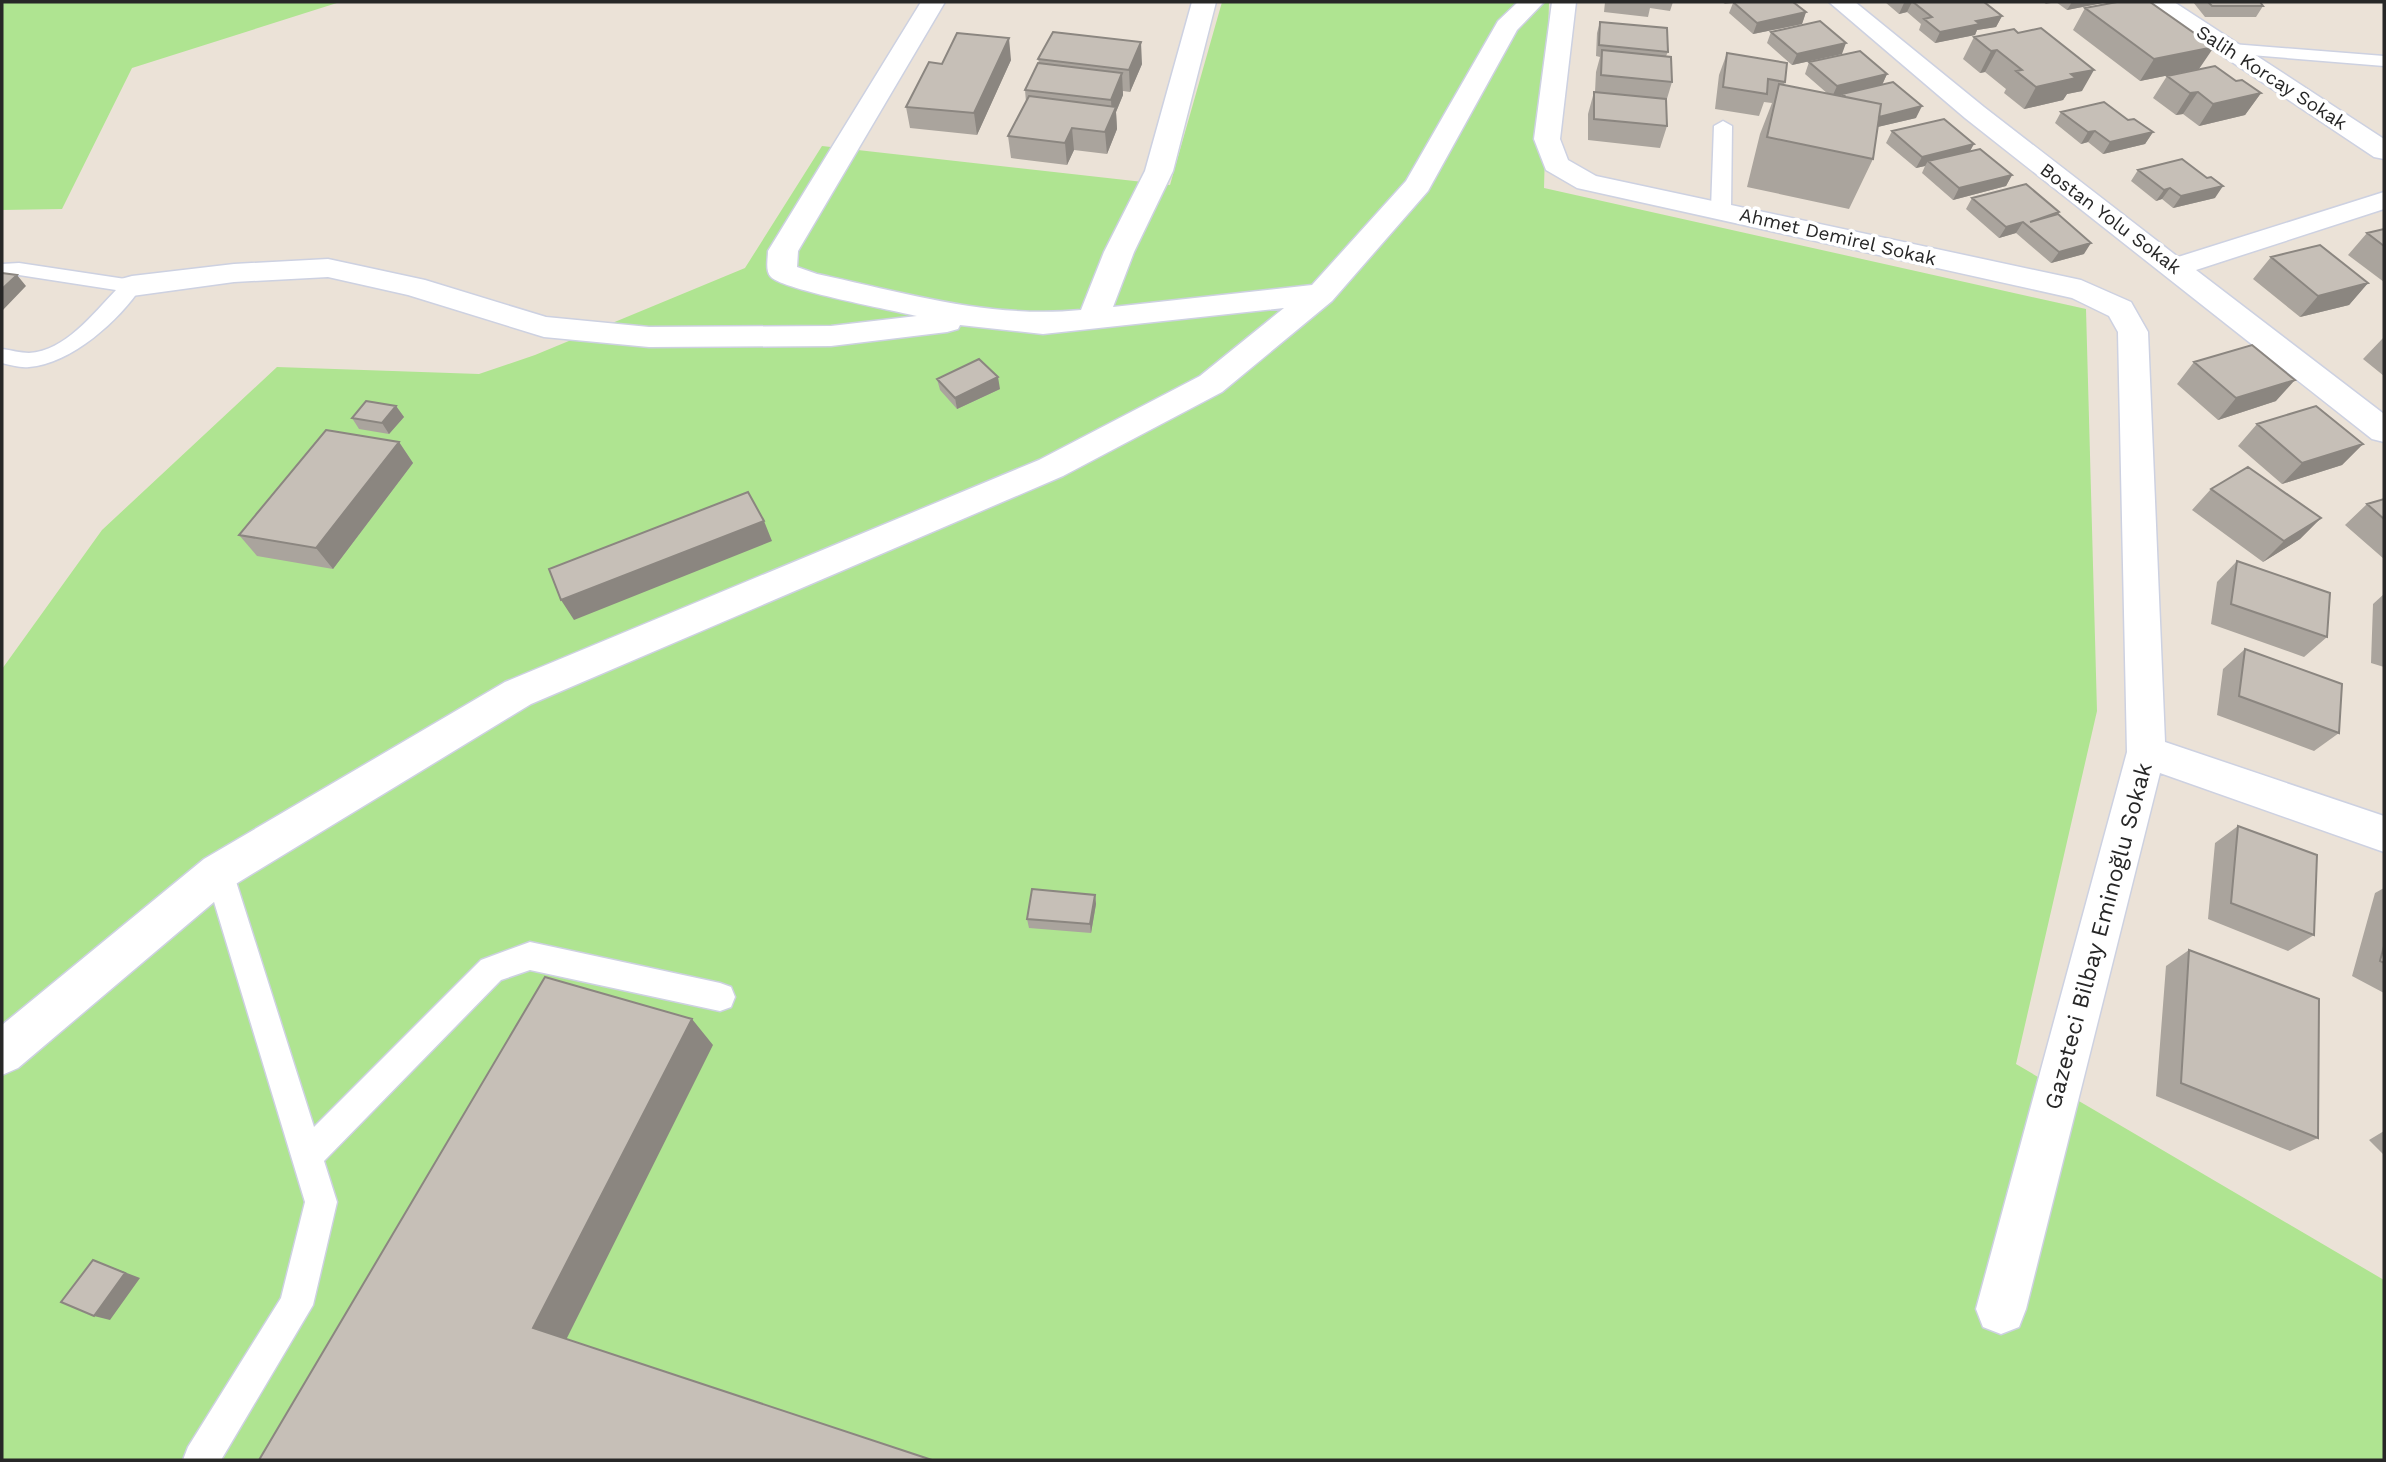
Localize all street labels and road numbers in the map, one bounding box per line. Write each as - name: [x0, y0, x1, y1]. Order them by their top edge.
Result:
- street label: Salih Korcay Sokak: [2192, 20, 2351, 135]
- street label: Bostan Yolu Sokak: [2036, 158, 2186, 279]
- street label: Ahmet Demirel Sokak: [1737, 203, 1939, 270]
- street label: Gazeteci Bilbay Eminoğlu Sokak: [2039, 760, 2158, 1113]

